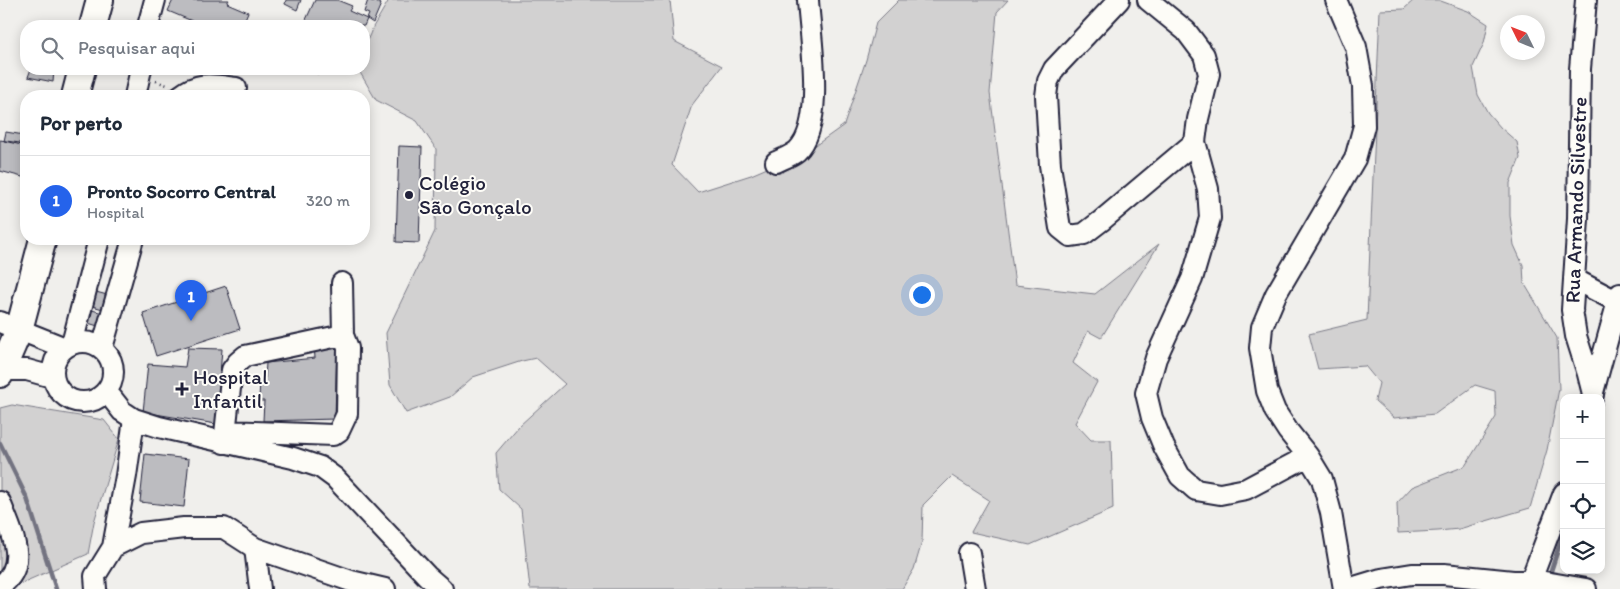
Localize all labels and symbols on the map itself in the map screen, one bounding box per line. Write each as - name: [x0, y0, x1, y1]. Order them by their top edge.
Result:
- north arrow: [1500, 15, 1545, 60]
- street label: Rua Armando Silvestre: [1559, 96, 1592, 304]
- place label: Colégio São Gonçalo: [419, 170, 532, 219]
- marker: Colégio São Gonçalo: [403, 189, 415, 201]
- pin: 1: [175, 280, 207, 321]
- your location: [909, 282, 935, 308]
- place label: Hospital Infantil: [193, 364, 268, 413]
- marker: Hospital Infantil: [175, 382, 189, 396]

